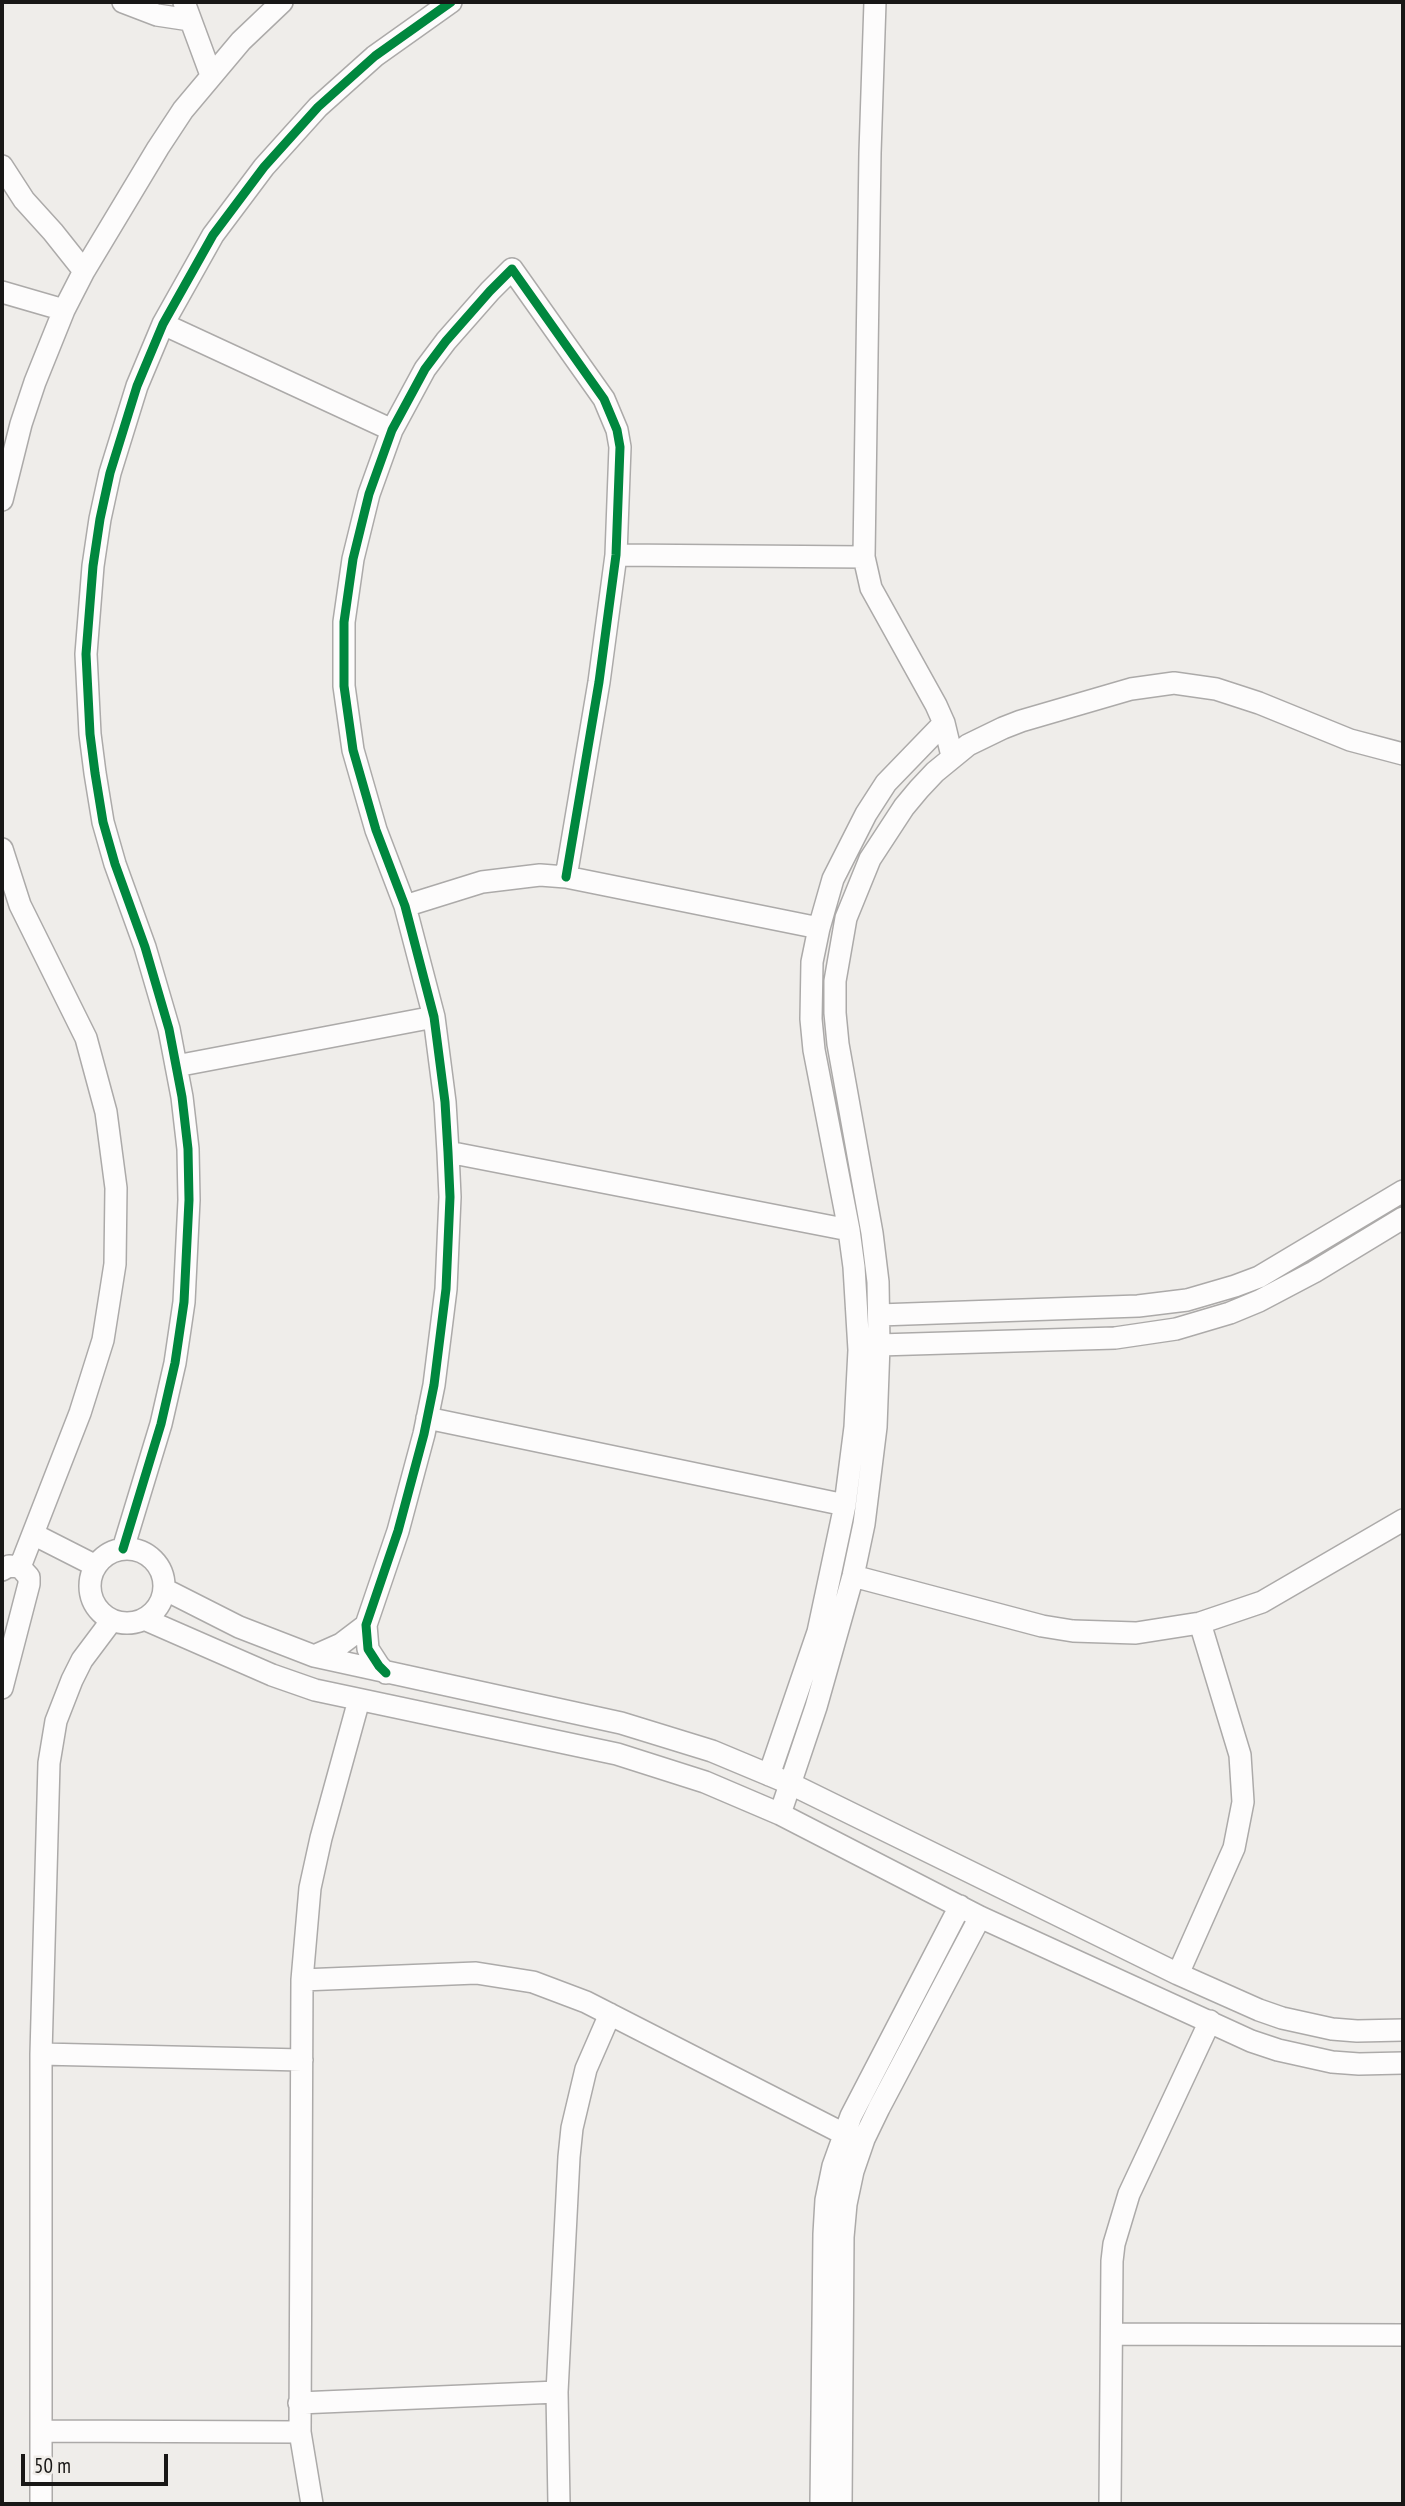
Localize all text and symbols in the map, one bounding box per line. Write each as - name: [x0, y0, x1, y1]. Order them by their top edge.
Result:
- scale bar: [24, 2440, 172, 2484]
- text: 50 m: [34, 2452, 71, 2479]

